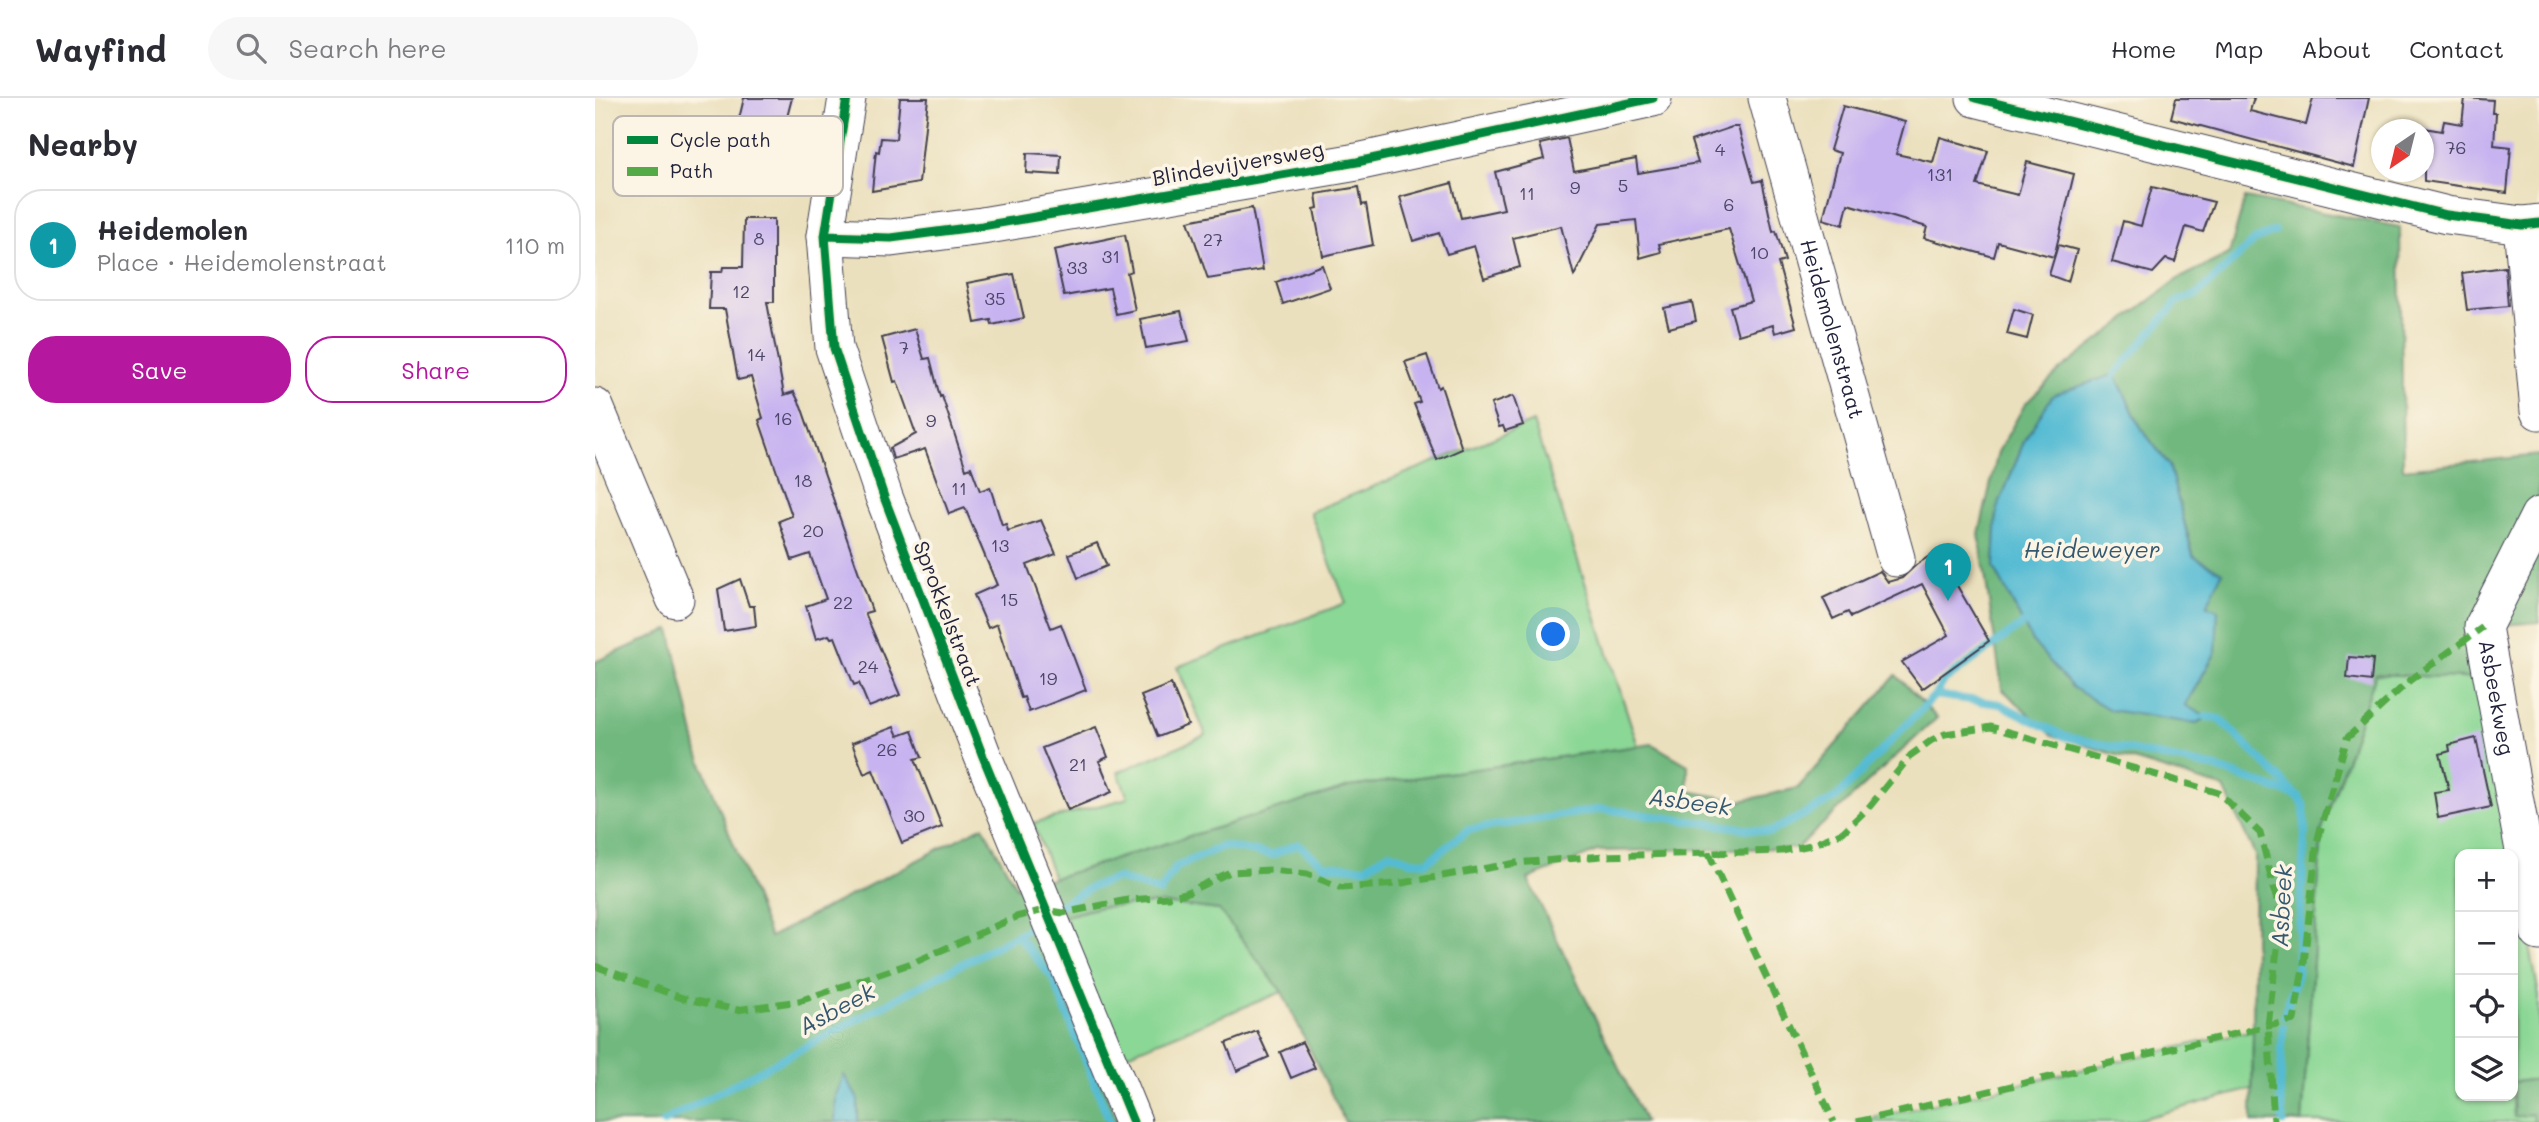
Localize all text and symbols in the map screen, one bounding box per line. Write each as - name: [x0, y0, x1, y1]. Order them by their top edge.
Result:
- search box: [208, 17, 698, 80]
- text: Wayfind: [35, 27, 166, 70]
- icon: search: [232, 29, 270, 67]
- text: Search here: [288, 31, 447, 65]
- text: Home: [2111, 33, 2176, 64]
- text: Map: [2214, 33, 2263, 64]
- text: About: [2301, 33, 2371, 64]
- text: Contact: [2409, 33, 2504, 64]
- legend: [613, 116, 843, 196]
- north arrow: [2371, 119, 2434, 182]
- text: Nearby: [28, 124, 138, 164]
- text: Cycle path: [670, 127, 770, 152]
- street label: Blindevijversweg: [1150, 134, 1326, 191]
- house number: 76: [2446, 135, 2466, 159]
- house number: 4: [1715, 137, 1726, 161]
- text: Path: [670, 158, 713, 183]
- house number: 131: [1927, 162, 1953, 186]
- house number: 5: [1618, 173, 1628, 197]
- house number: 9: [1570, 175, 1581, 199]
- house number: 11: [1519, 181, 1535, 205]
- house number: 6: [1724, 192, 1734, 216]
- text: Heidemolen: [97, 213, 248, 247]
- house number: 8: [754, 226, 765, 250]
- house number: 27: [1203, 227, 1223, 251]
- text: 1: [48, 230, 58, 260]
- text: 110 m: [505, 230, 565, 260]
- street label: Heidemolenstraat: [1795, 236, 1871, 422]
- house number: 10: [1749, 240, 1769, 264]
- house number: 31: [1102, 244, 1120, 268]
- text: Place · Heidemolenstraat: [97, 247, 387, 277]
- house number: 33: [1066, 255, 1088, 279]
- house number: 12: [732, 279, 750, 303]
- house number: 35: [984, 286, 1006, 310]
- house number: 7: [899, 335, 909, 359]
- button: Save: [28, 336, 291, 403]
- button: Share: [305, 336, 567, 403]
- house number: 14: [747, 342, 766, 366]
- house number: 16: [774, 406, 792, 430]
- house number: 9: [926, 408, 937, 432]
- house number: 18: [794, 468, 813, 492]
- house number: 11: [951, 476, 967, 500]
- house number: 20: [802, 518, 824, 542]
- house number: 13: [991, 533, 1009, 557]
- water label: Heideweyer: [2024, 534, 2160, 564]
- street label: Sprokkelstraat: [908, 537, 989, 690]
- pin: 1: [1925, 543, 1971, 601]
- house number: 15: [1000, 587, 1018, 611]
- house number: 22: [833, 590, 853, 614]
- your location: [1536, 617, 1570, 651]
- street label: Asbeekweg: [2474, 637, 2521, 757]
- house number: 24: [858, 654, 879, 678]
- house number: 19: [1039, 666, 1058, 690]
- house number: 26: [877, 737, 897, 761]
- house number: 21: [1069, 752, 1087, 776]
- water label: Asbeek: [1647, 780, 1734, 822]
- house number: 30: [903, 803, 925, 827]
- map controls: [2455, 849, 2518, 1101]
- button: +: [2455, 849, 2518, 912]
- water label: Asbeek: [2264, 863, 2298, 948]
- button: −: [2455, 912, 2518, 975]
- water label: Asbeek: [793, 975, 881, 1041]
- button: locate: [2455, 975, 2518, 1038]
- button: layers: [2455, 1038, 2518, 1101]

